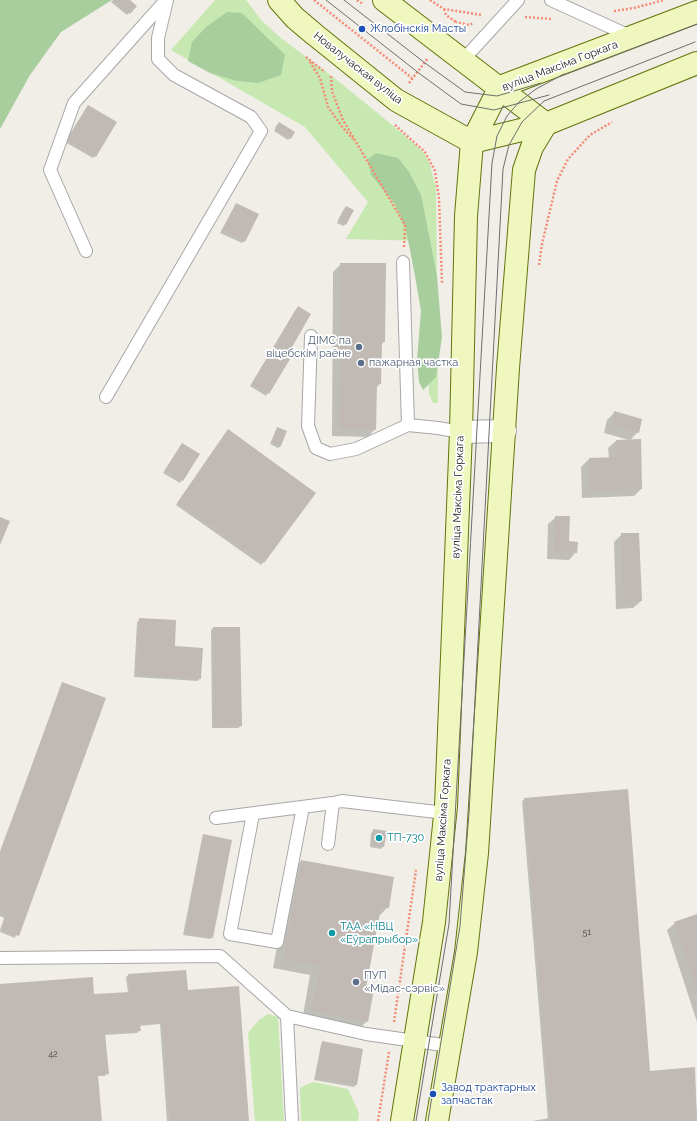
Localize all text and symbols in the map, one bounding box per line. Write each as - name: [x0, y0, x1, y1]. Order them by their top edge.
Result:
- place label: Жлобінскія Масты: [370, 22, 466, 36]
- marker: Жлобінскія Масты: [357, 24, 367, 34]
- street label: Новалучаская вуліца: [311, 29, 405, 107]
- street label: вуліца Максіма Горкага: [500, 38, 620, 94]
- place label: ДІМС па віцебскім раёне: [266, 334, 351, 360]
- marker: ДІМС па віцебскім раёне: [354, 342, 364, 352]
- place label: пажарная частка: [369, 356, 458, 370]
- marker: пажарная частка: [356, 358, 366, 368]
- street label: вуліца Максіма Горкага: [449, 435, 467, 559]
- street label: вуліца Максіма Горкага: [432, 758, 454, 882]
- place label: ТП-730: [387, 831, 424, 845]
- marker: ТП-730: [374, 833, 384, 843]
- place label: ТАА «НВЦ «Еўрапрыбор»: [340, 920, 418, 946]
- house number: 51: [583, 927, 591, 937]
- marker: ТАА «НВЦ «Еўрапрыбор»: [327, 928, 337, 938]
- place label: ПУП «Мідас-сэрвіс»: [364, 969, 445, 995]
- marker: ПУП «Мідас-сэрвіс»: [351, 977, 361, 987]
- house number: 42: [48, 1049, 58, 1059]
- place label: Завод трактарных запчастак: [441, 1081, 536, 1107]
- marker: Завод трактарных запчастак: [428, 1089, 438, 1099]

